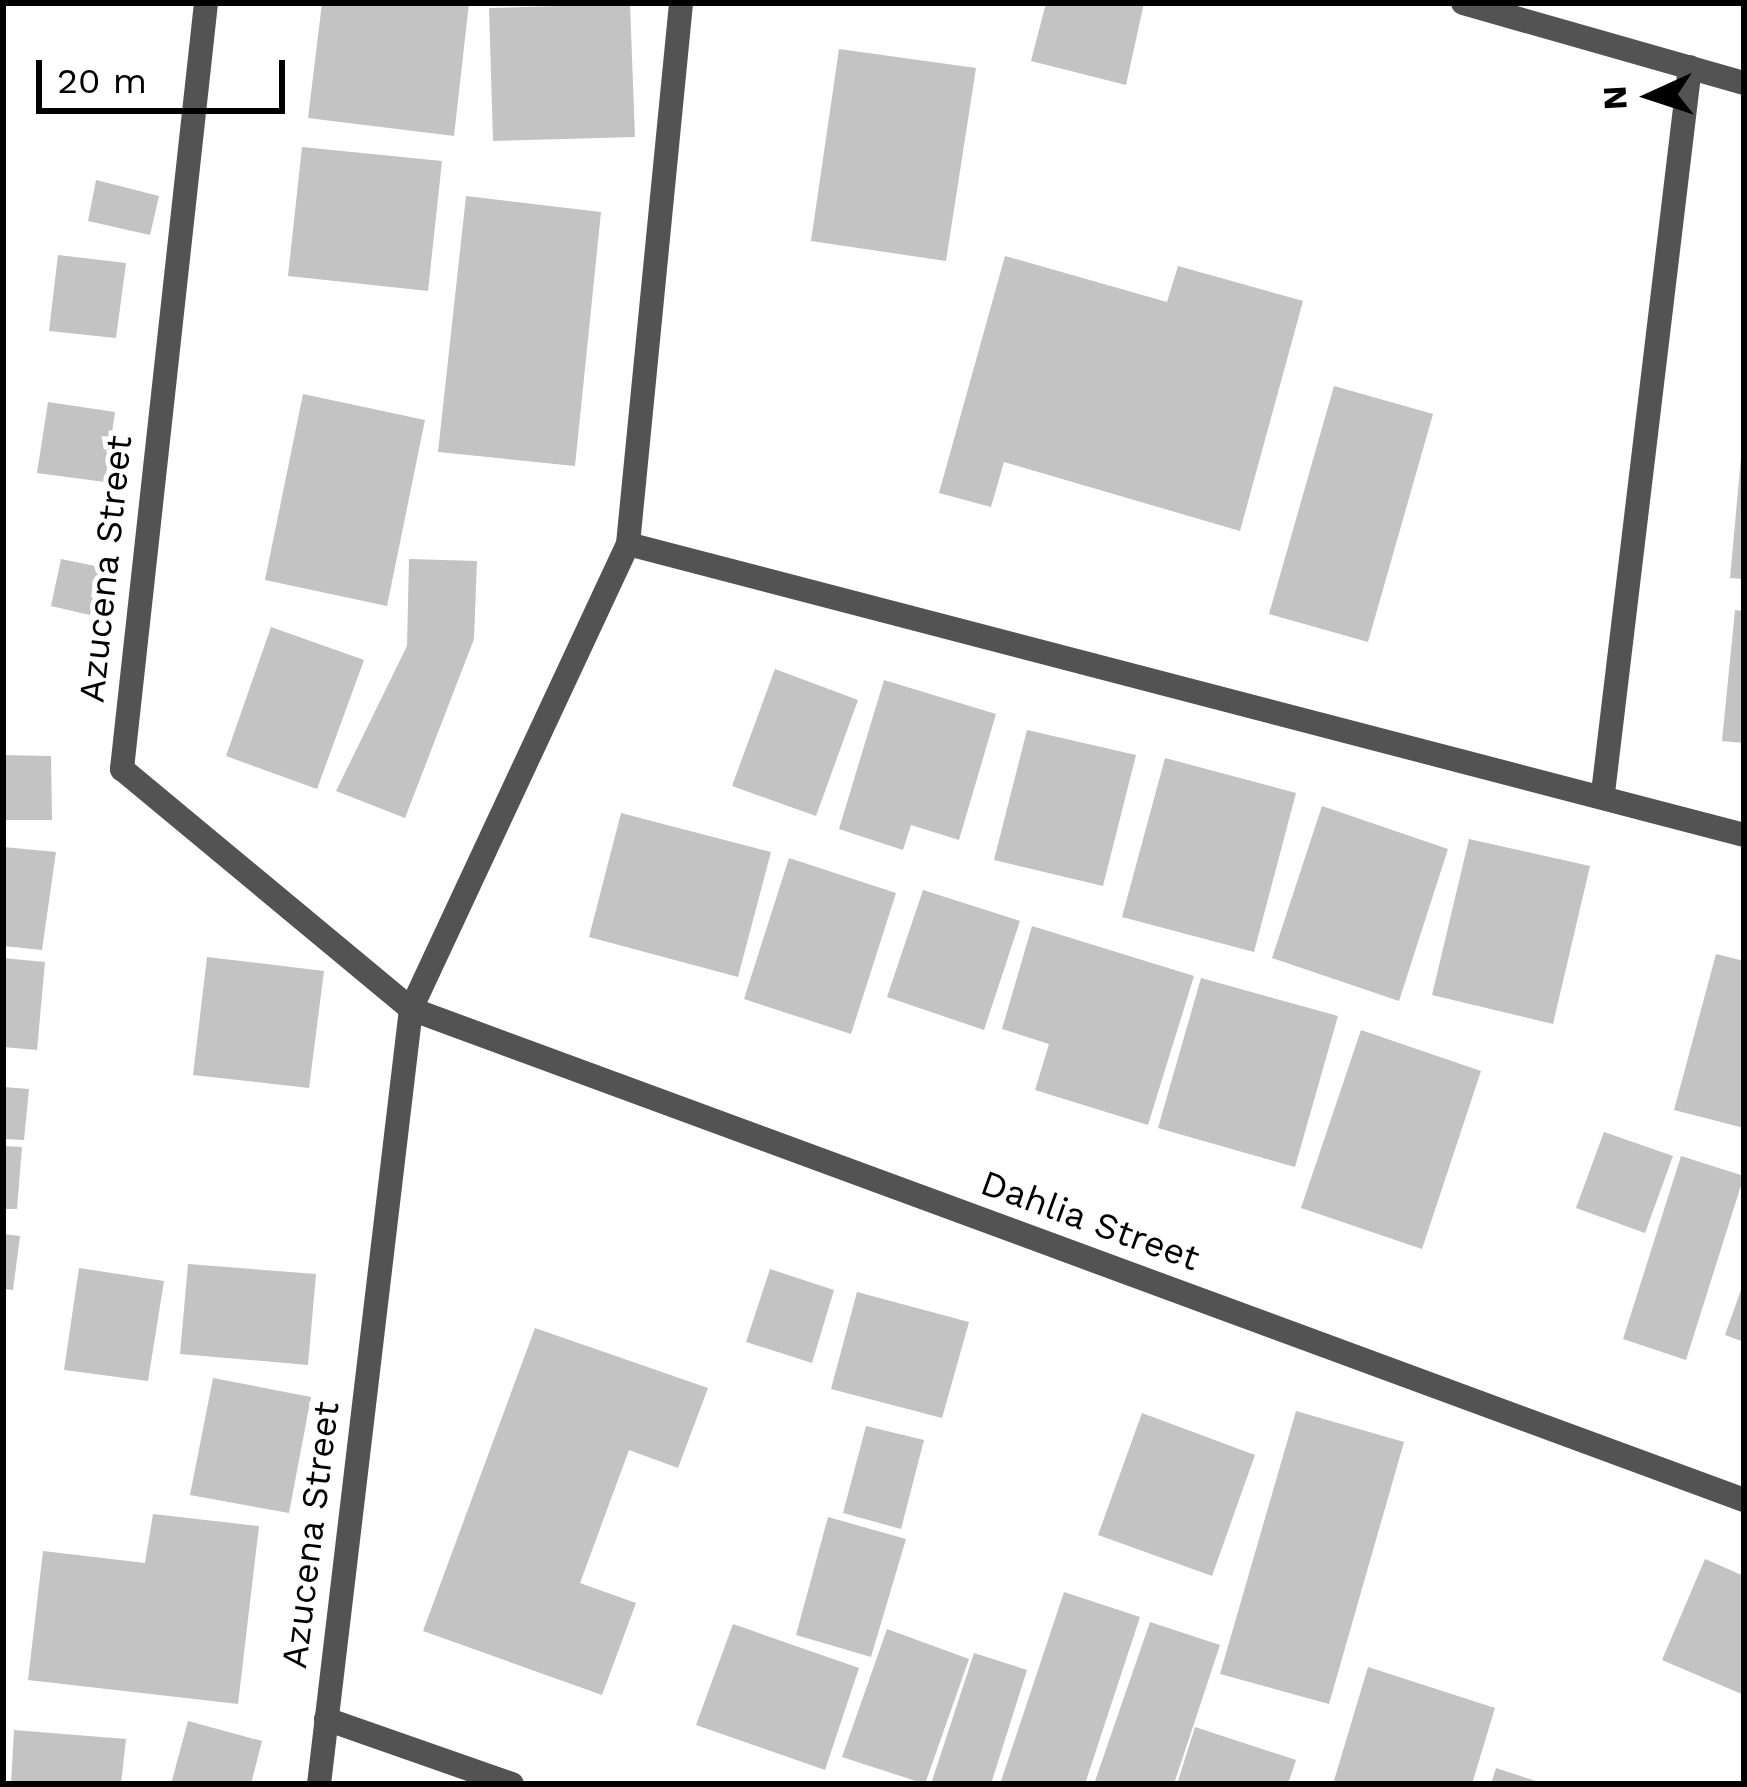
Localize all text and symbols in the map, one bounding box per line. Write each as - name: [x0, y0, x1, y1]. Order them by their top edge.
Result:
- scale bar: [42, 36, 291, 110]
- north arrow: [1591, 36, 1711, 156]
- text: 20 m: [57, 60, 147, 102]
- text: N: [1594, 85, 1635, 111]
- street label: Azucena Street: [70, 433, 142, 705]
- street label: Dahlia Street: [974, 1161, 1206, 1281]
- street label: Azucena Street: [273, 1399, 349, 1671]

